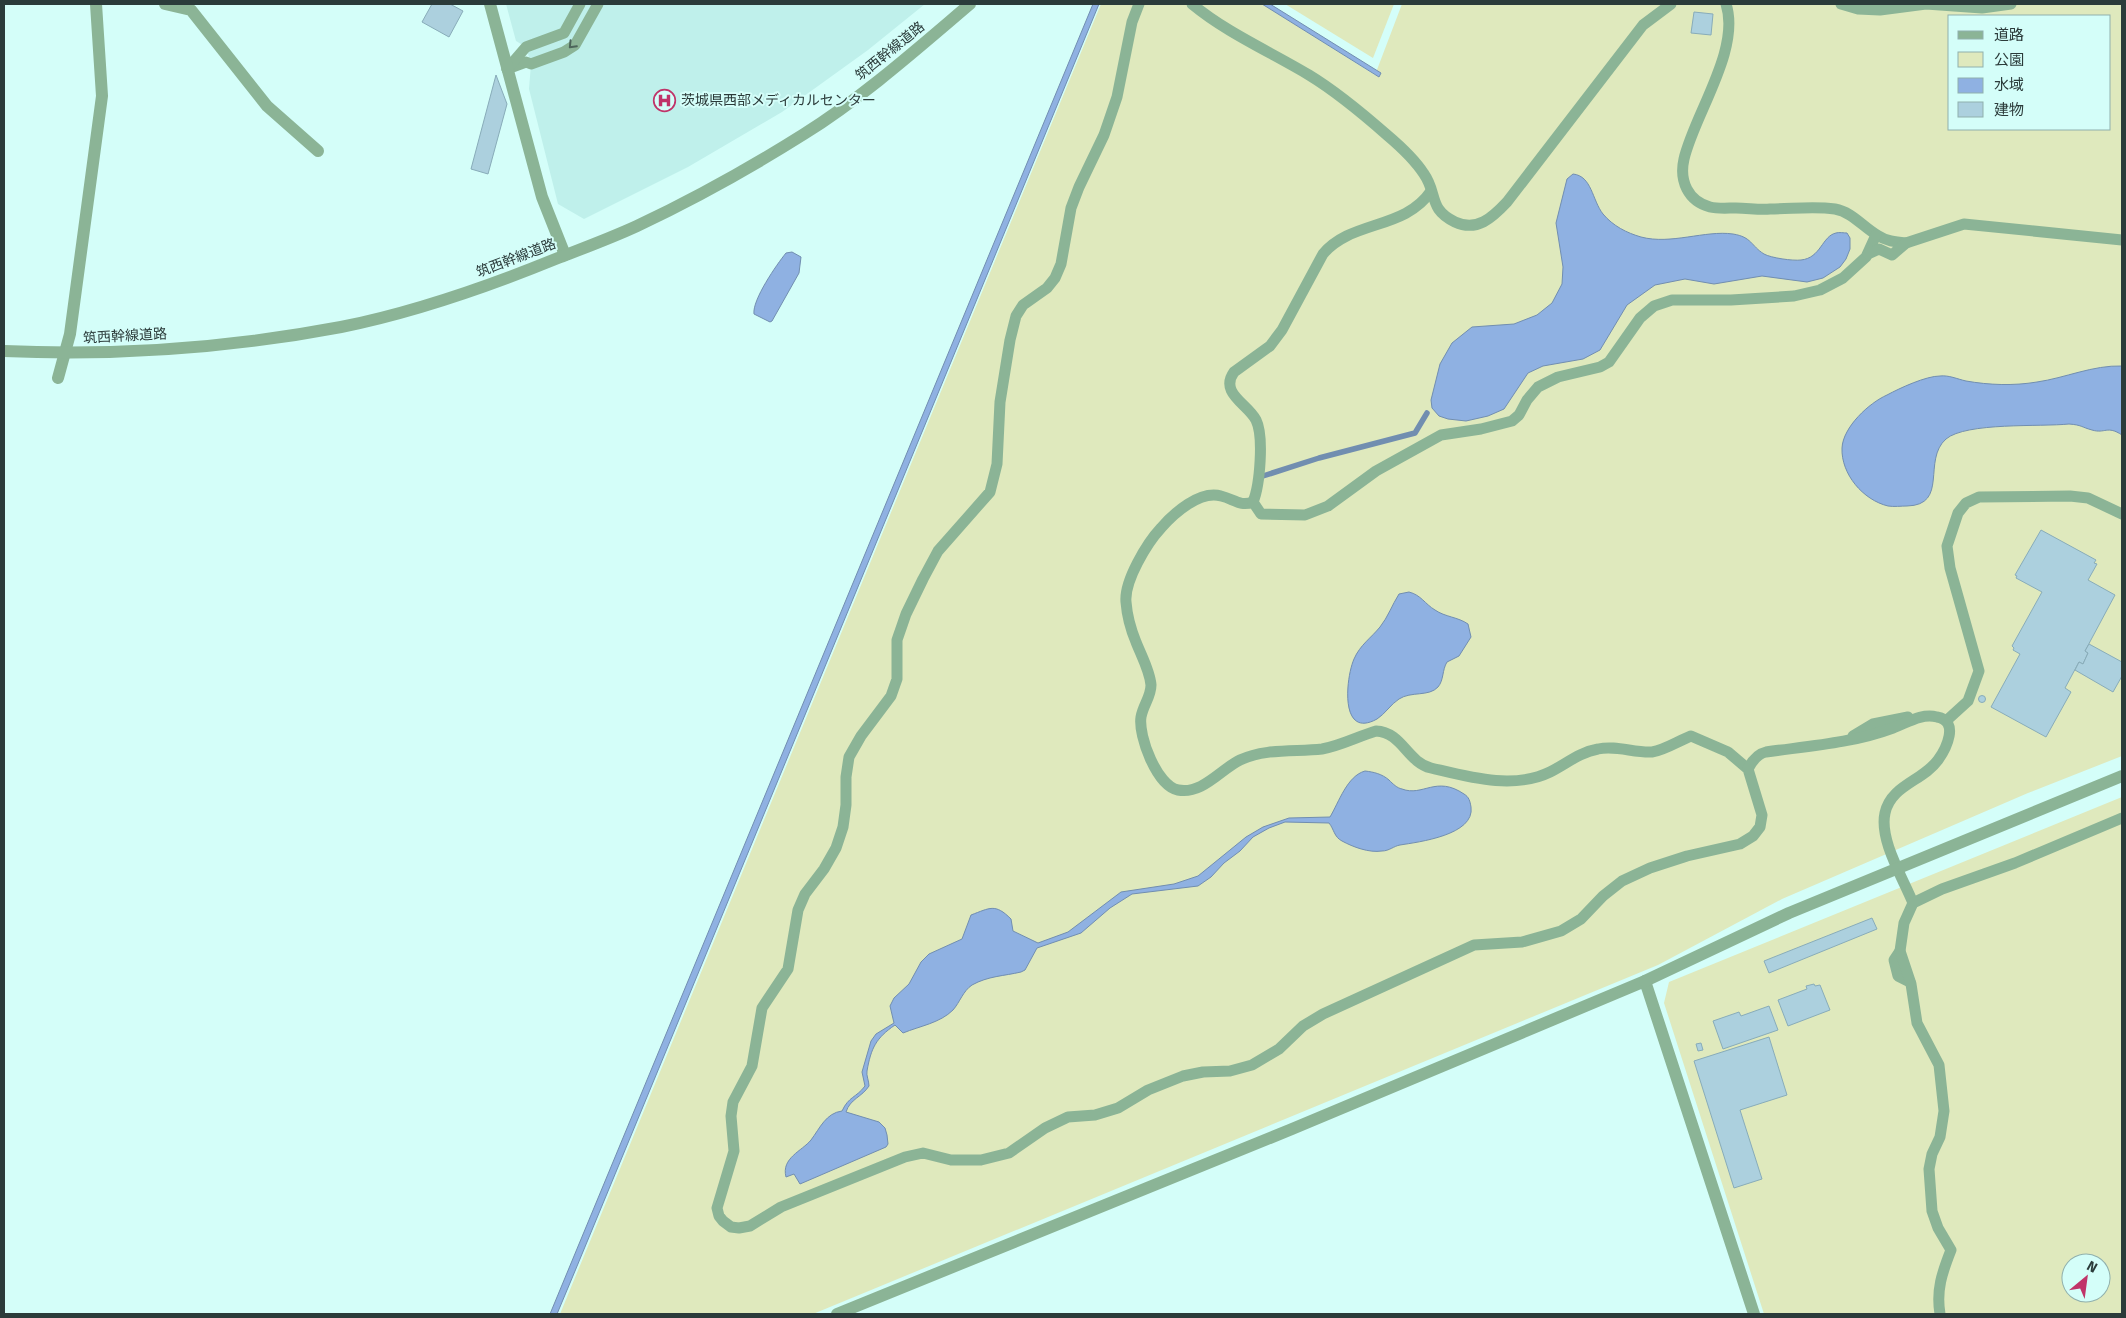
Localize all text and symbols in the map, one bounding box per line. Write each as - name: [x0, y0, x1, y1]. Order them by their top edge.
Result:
- legend: [1948, 15, 2111, 130]
- street label: 筑西幹線道路: [852, 18, 928, 84]
- text: 道路: [1994, 26, 2024, 44]
- one-way arrow: [569, 39, 578, 48]
- text: 公園: [1994, 51, 2024, 69]
- text: 水域: [1994, 76, 2024, 94]
- hospital icon: 茨城県西部メディカルセンター: [653, 88, 677, 112]
- place label: 茨城県西部メディカルセンター: [681, 92, 876, 109]
- text: 建物: [1994, 101, 2024, 119]
- street label: 筑西幹線道路: [474, 235, 558, 281]
- street label: 筑西幹線道路: [83, 325, 167, 347]
- north arrow: [2061, 1253, 2111, 1303]
- text: N: [2084, 1257, 2100, 1277]

